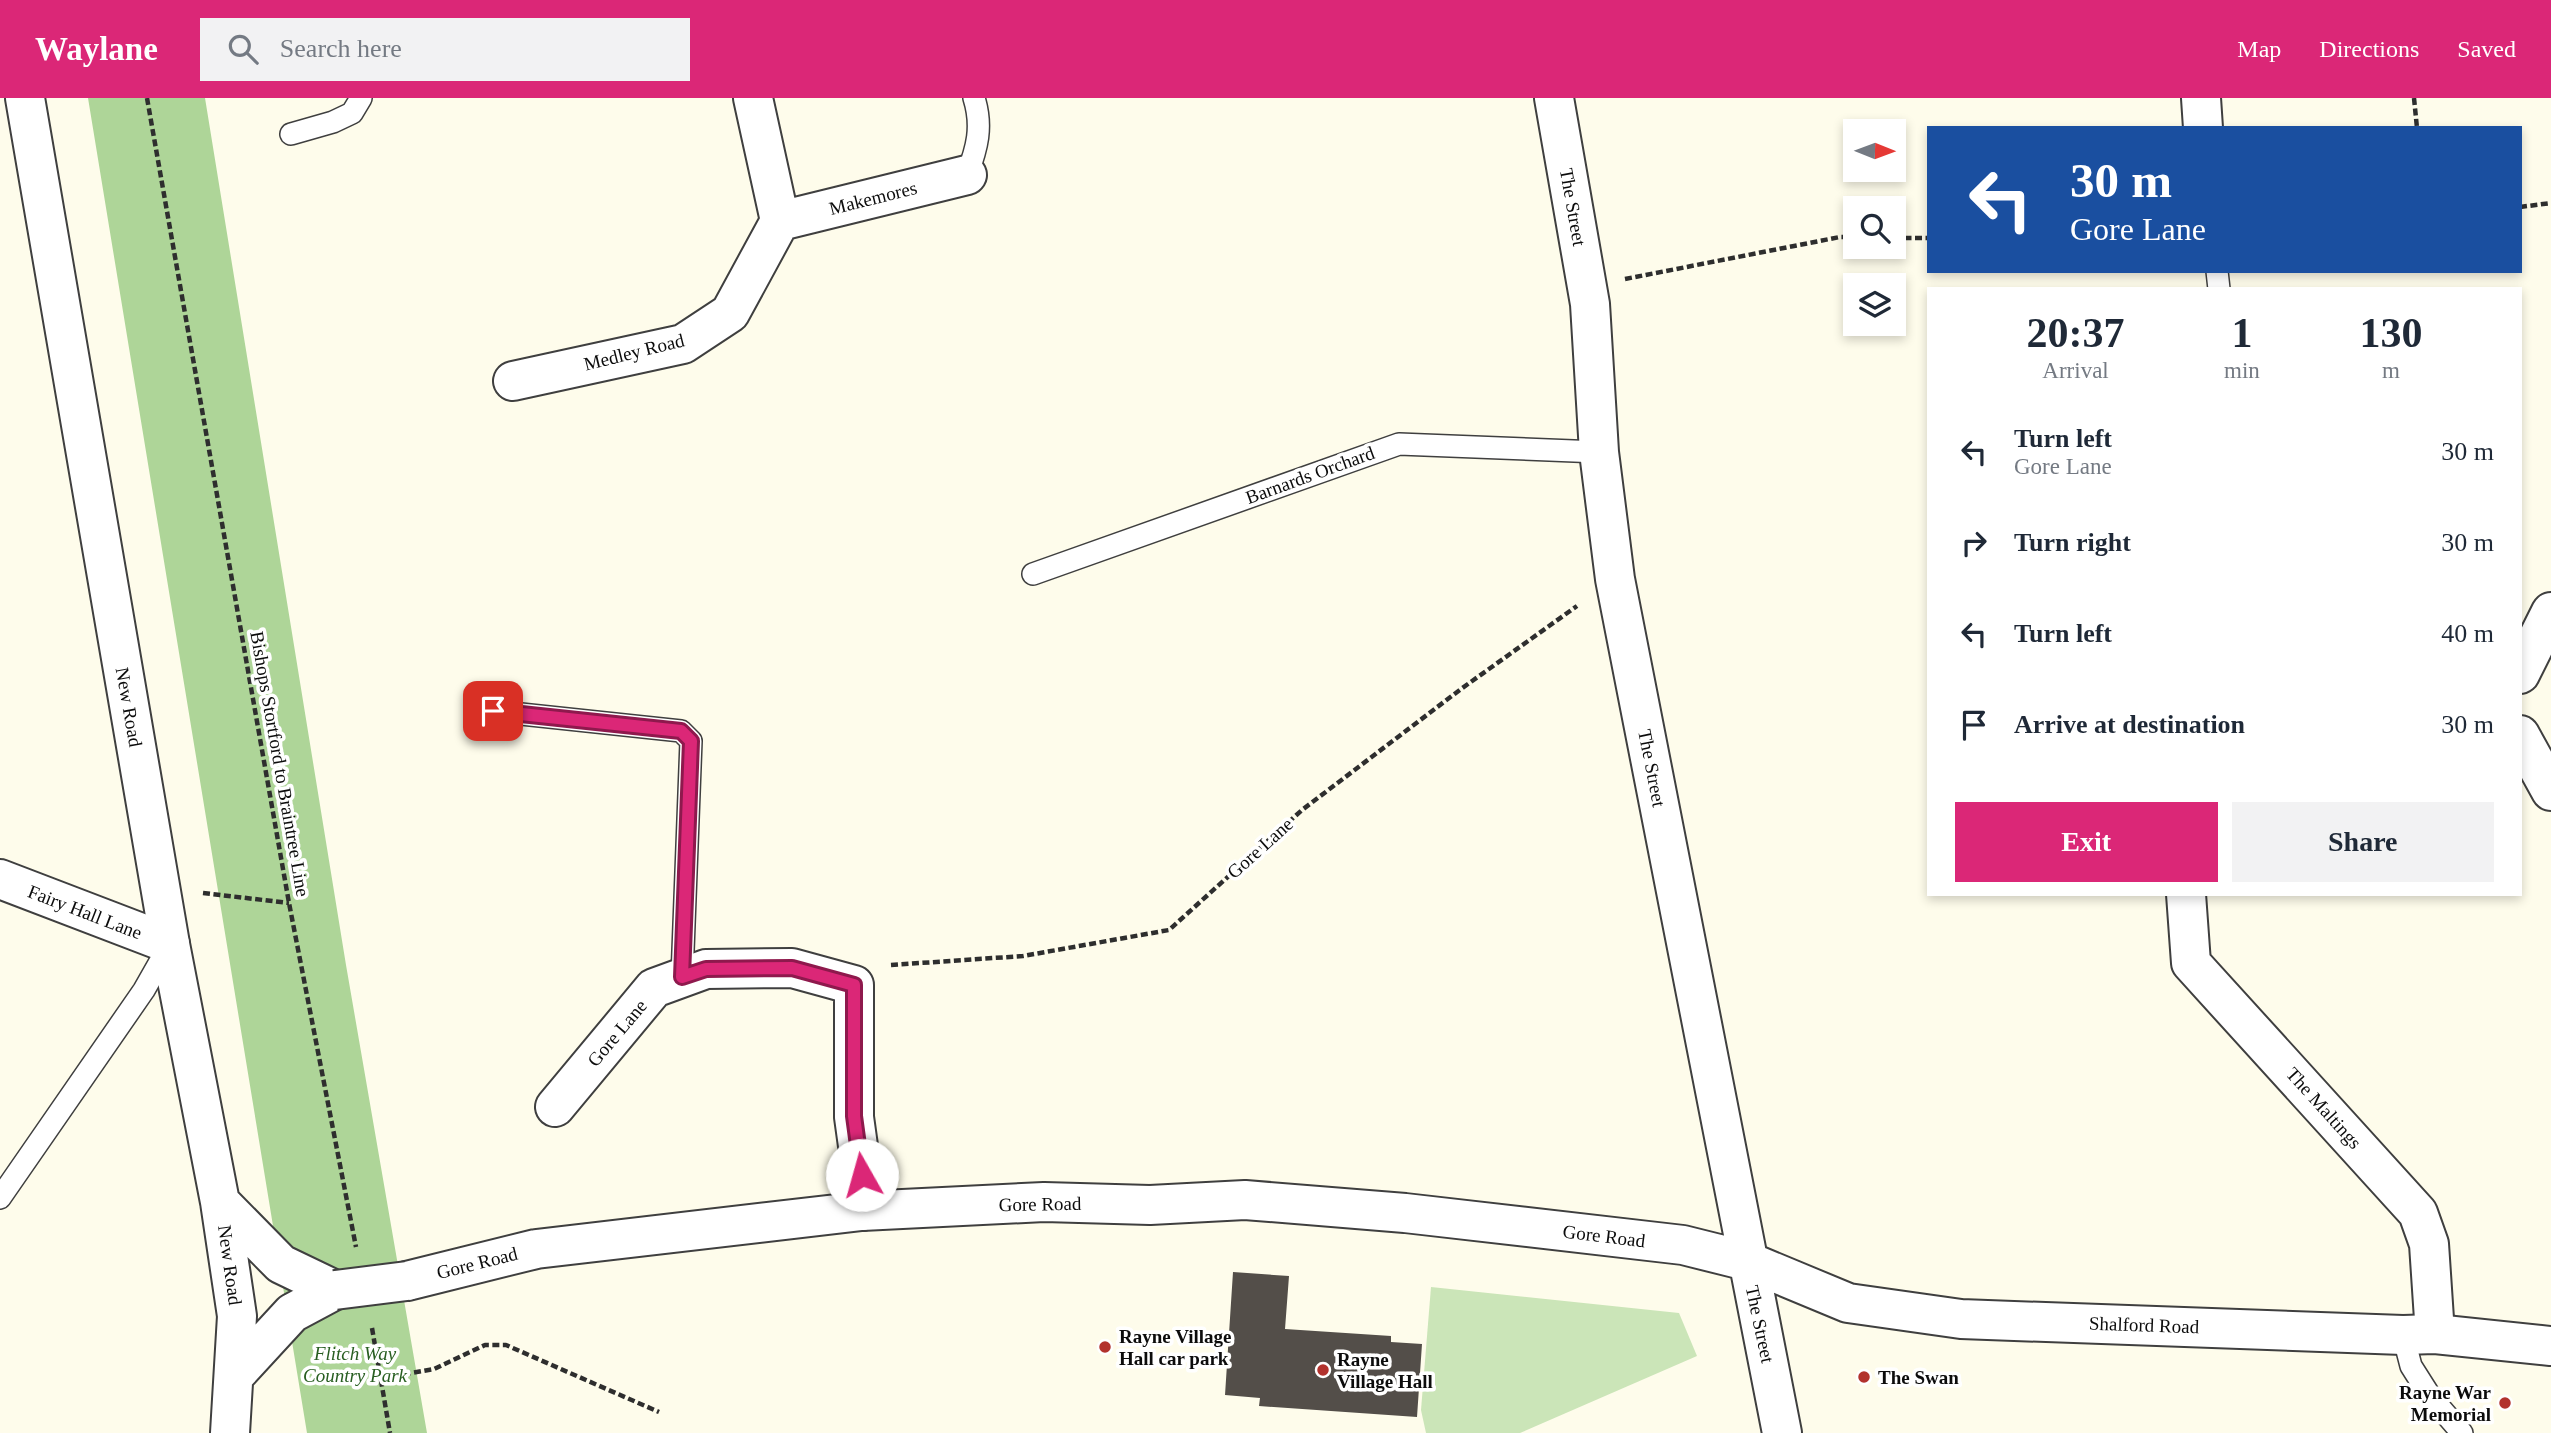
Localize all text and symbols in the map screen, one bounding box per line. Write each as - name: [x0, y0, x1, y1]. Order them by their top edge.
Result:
- search box: [200, 18, 690, 81]
- icon: search: [224, 30, 262, 68]
- text: Waylane: [35, 31, 158, 67]
- text: Search here: [280, 34, 402, 63]
- text: Map: [2237, 36, 2281, 62]
- text: Directions: [2319, 36, 2419, 62]
- text: Saved: [2457, 36, 2516, 62]
- north arrow: [1843, 119, 1906, 182]
- map controls: [1843, 119, 1906, 336]
- text: 30 m: [2070, 153, 2172, 208]
- icon: left: [1955, 154, 2046, 245]
- street label: The Street: [1556, 166, 1590, 248]
- street label: Makemores: [827, 177, 919, 219]
- button: search: [1843, 196, 1906, 259]
- text: Gore Lane: [2070, 211, 2206, 247]
- button: layers: [1843, 273, 1906, 336]
- text: 20:37: [2027, 310, 2125, 356]
- text: 1: [2231, 310, 2252, 356]
- text: 130: [2359, 310, 2422, 356]
- street label: Medley Road: [582, 329, 687, 375]
- text: Arrival: [2042, 358, 2109, 383]
- text: min: [2224, 358, 2260, 383]
- text: m: [2382, 358, 2400, 383]
- text: Turn left: [2014, 424, 2112, 453]
- icon: left: [1955, 433, 1993, 471]
- text: 30 m: [2441, 437, 2494, 466]
- street label: Barnards Orchard: [1243, 442, 1378, 508]
- text: Gore Lane: [2014, 454, 2112, 479]
- icon: right: [1955, 524, 1993, 562]
- text: Turn right: [2014, 528, 2131, 557]
- text: 30 m: [2441, 528, 2494, 557]
- icon: left: [1955, 615, 1993, 653]
- text: Turn left: [2014, 619, 2112, 648]
- text: 40 m: [2441, 619, 2494, 648]
- street label: Bishops Stortford to Braintree Line: [246, 630, 314, 898]
- street label: New Road: [112, 665, 146, 749]
- pin: [463, 681, 523, 741]
- icon: arrive: [474, 692, 512, 730]
- icon: arrive: [1955, 706, 1993, 744]
- text: Arrive at destination: [2014, 710, 2245, 739]
- text: 30 m: [2441, 710, 2494, 739]
- street label: The Street: [1634, 727, 1670, 809]
- button: Exit: [1955, 802, 2218, 882]
- button: Share: [2232, 802, 2494, 882]
- street label: Gore Lane: [1223, 813, 1297, 883]
- street label: Fairy Hall Lane: [25, 881, 145, 943]
- street label: Gore Lane: [583, 995, 651, 1071]
- street label: The Maltings: [2282, 1063, 2366, 1153]
- position arrow: [825, 1138, 899, 1212]
- street label: Gore Road: [998, 1193, 1082, 1215]
- street label: Gore Road: [1562, 1221, 1647, 1252]
- street label: New Road: [214, 1224, 246, 1307]
- street label: Gore Road: [434, 1243, 520, 1283]
- street label: The Street: [1742, 1283, 1779, 1365]
- street label: Shalford Road: [2089, 1313, 2200, 1337]
- place label: Rayne Village Hall car park: [1119, 1326, 1231, 1369]
- marker: Rayne Village Hall car park: [1097, 1339, 1113, 1355]
- park label: Flitch Way Country Park: [303, 1343, 408, 1386]
- place label: Rayne Village Hall: [1337, 1349, 1433, 1392]
- marker: Rayne Village Hall: [1315, 1362, 1331, 1378]
- place label: The Swan: [1878, 1367, 1959, 1388]
- marker: The Swan: [1856, 1369, 1872, 1385]
- place label: Rayne War Memorial: [2399, 1382, 2492, 1425]
- marker: Rayne War Memorial: [2497, 1395, 2513, 1411]

